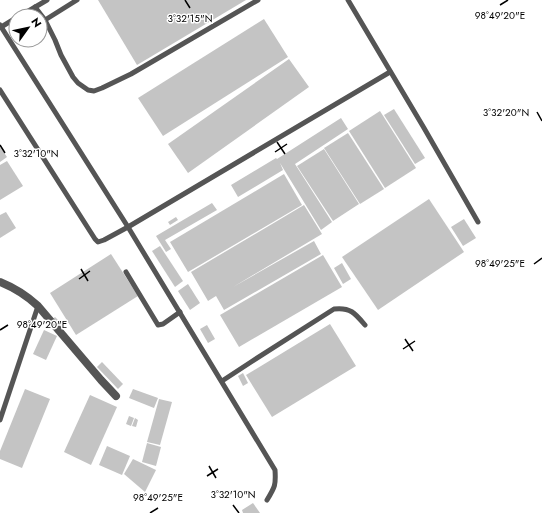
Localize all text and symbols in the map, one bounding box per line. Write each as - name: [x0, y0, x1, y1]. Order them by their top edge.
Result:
- north arrow: [8, 8, 48, 48]
- text: 98°49'20"E: [475, 8, 525, 23]
- text: 3°32'15"N: [168, 11, 212, 26]
- text: N: [27, 15, 45, 31]
- text: 3°32'20"N: [483, 105, 529, 120]
- text: 3°32'10"N: [13, 146, 59, 161]
- text: 98°49'25"E: [475, 256, 525, 271]
- text: 98°49'20"E: [17, 317, 67, 332]
- text: 3°32'10"N: [210, 487, 256, 502]
- text: 98°49'25"E: [133, 490, 183, 505]

